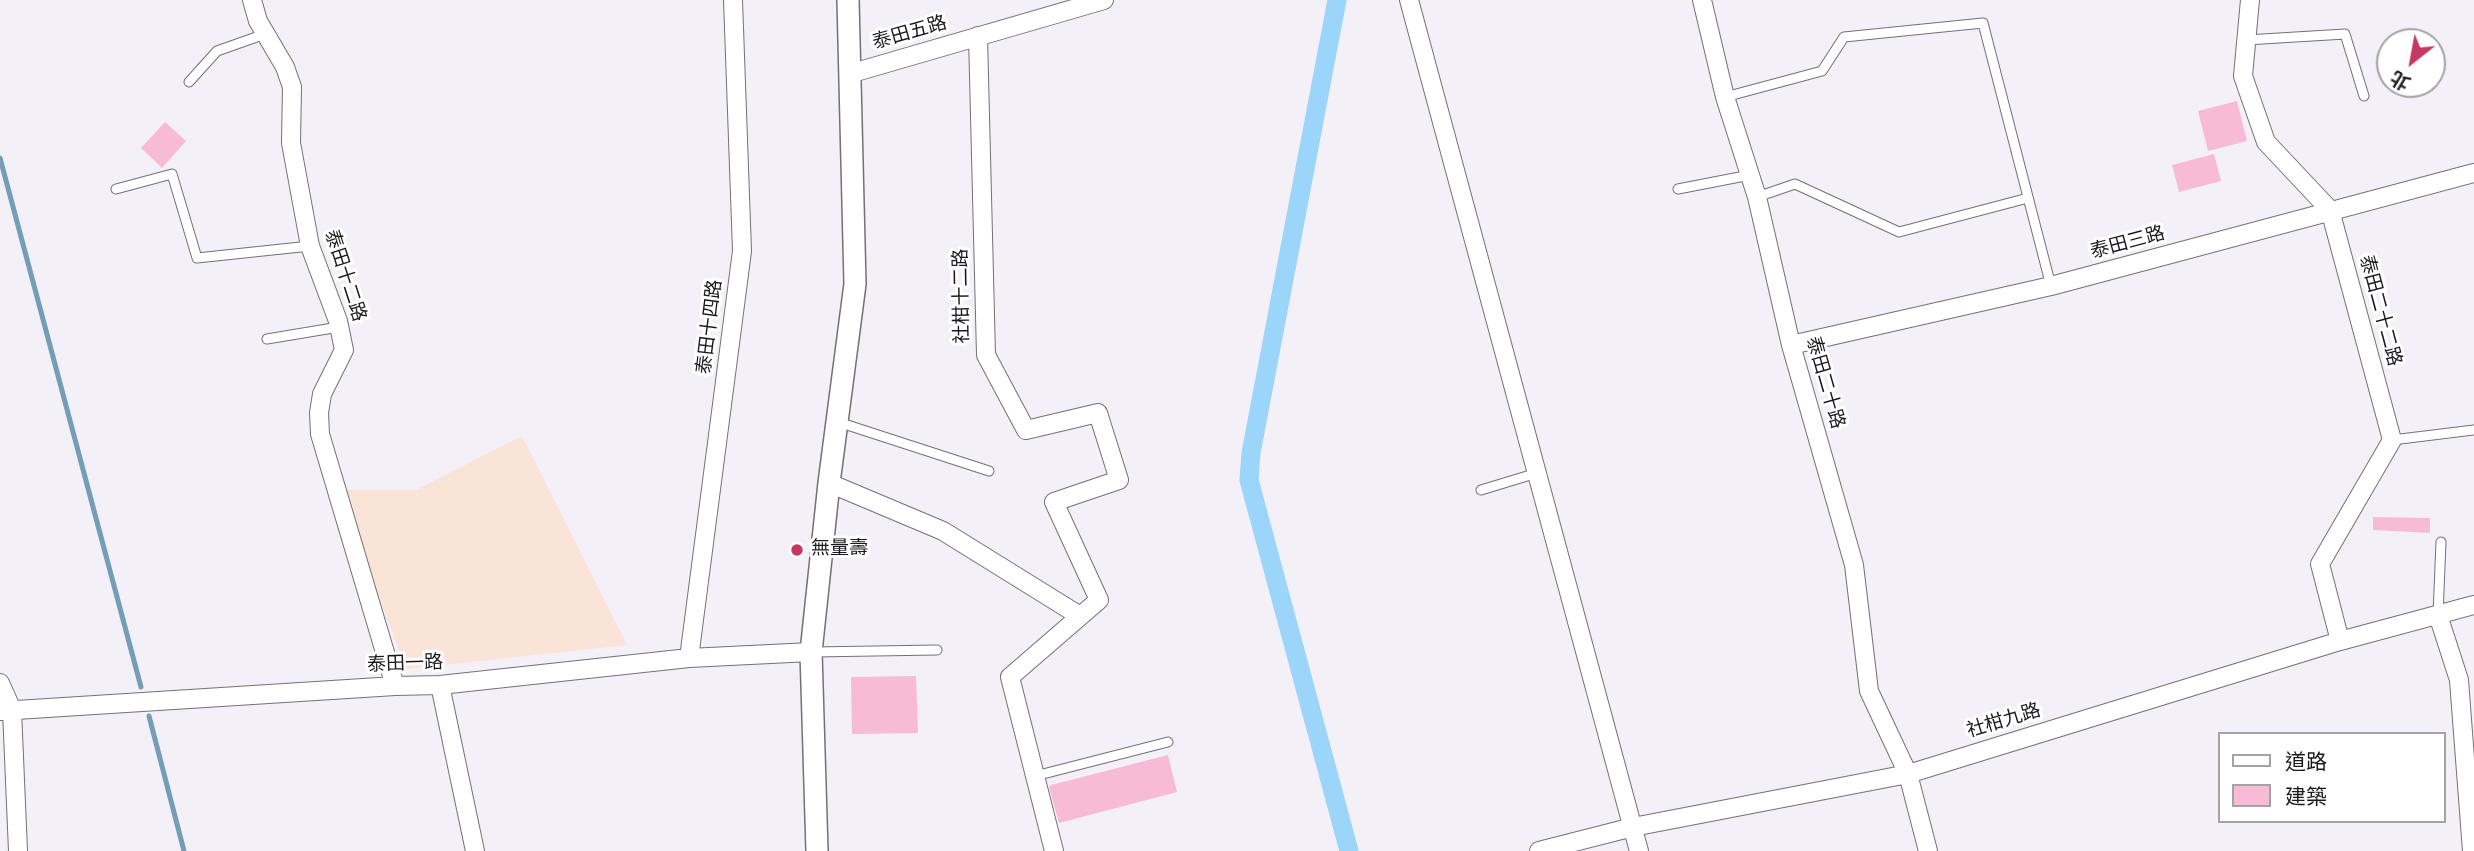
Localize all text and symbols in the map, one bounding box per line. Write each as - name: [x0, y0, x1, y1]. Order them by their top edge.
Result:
- street label: 泰田五路: [870, 13, 950, 55]
- north arrow: [2376, 28, 2446, 98]
- text: 北: [2386, 63, 2416, 96]
- street label: 泰田三路: [2088, 223, 2168, 265]
- street label: 泰田十二路: [318, 227, 370, 325]
- street label: 社柑十二路: [951, 248, 975, 344]
- street label: 泰田二十二路: [2353, 253, 2405, 369]
- street label: 泰田十四路: [694, 278, 728, 376]
- street label: 泰田二十路: [1800, 334, 1848, 432]
- place label: 無量壽: [811, 539, 868, 561]
- marker: 無量壽: [789, 542, 805, 558]
- street label: 泰田一路: [367, 652, 443, 678]
- street label: 社柑九路: [1964, 700, 2044, 744]
- legend: [2218, 732, 2446, 823]
- text: 道路: [2285, 747, 2327, 777]
- text: 建築: [2285, 782, 2327, 812]

